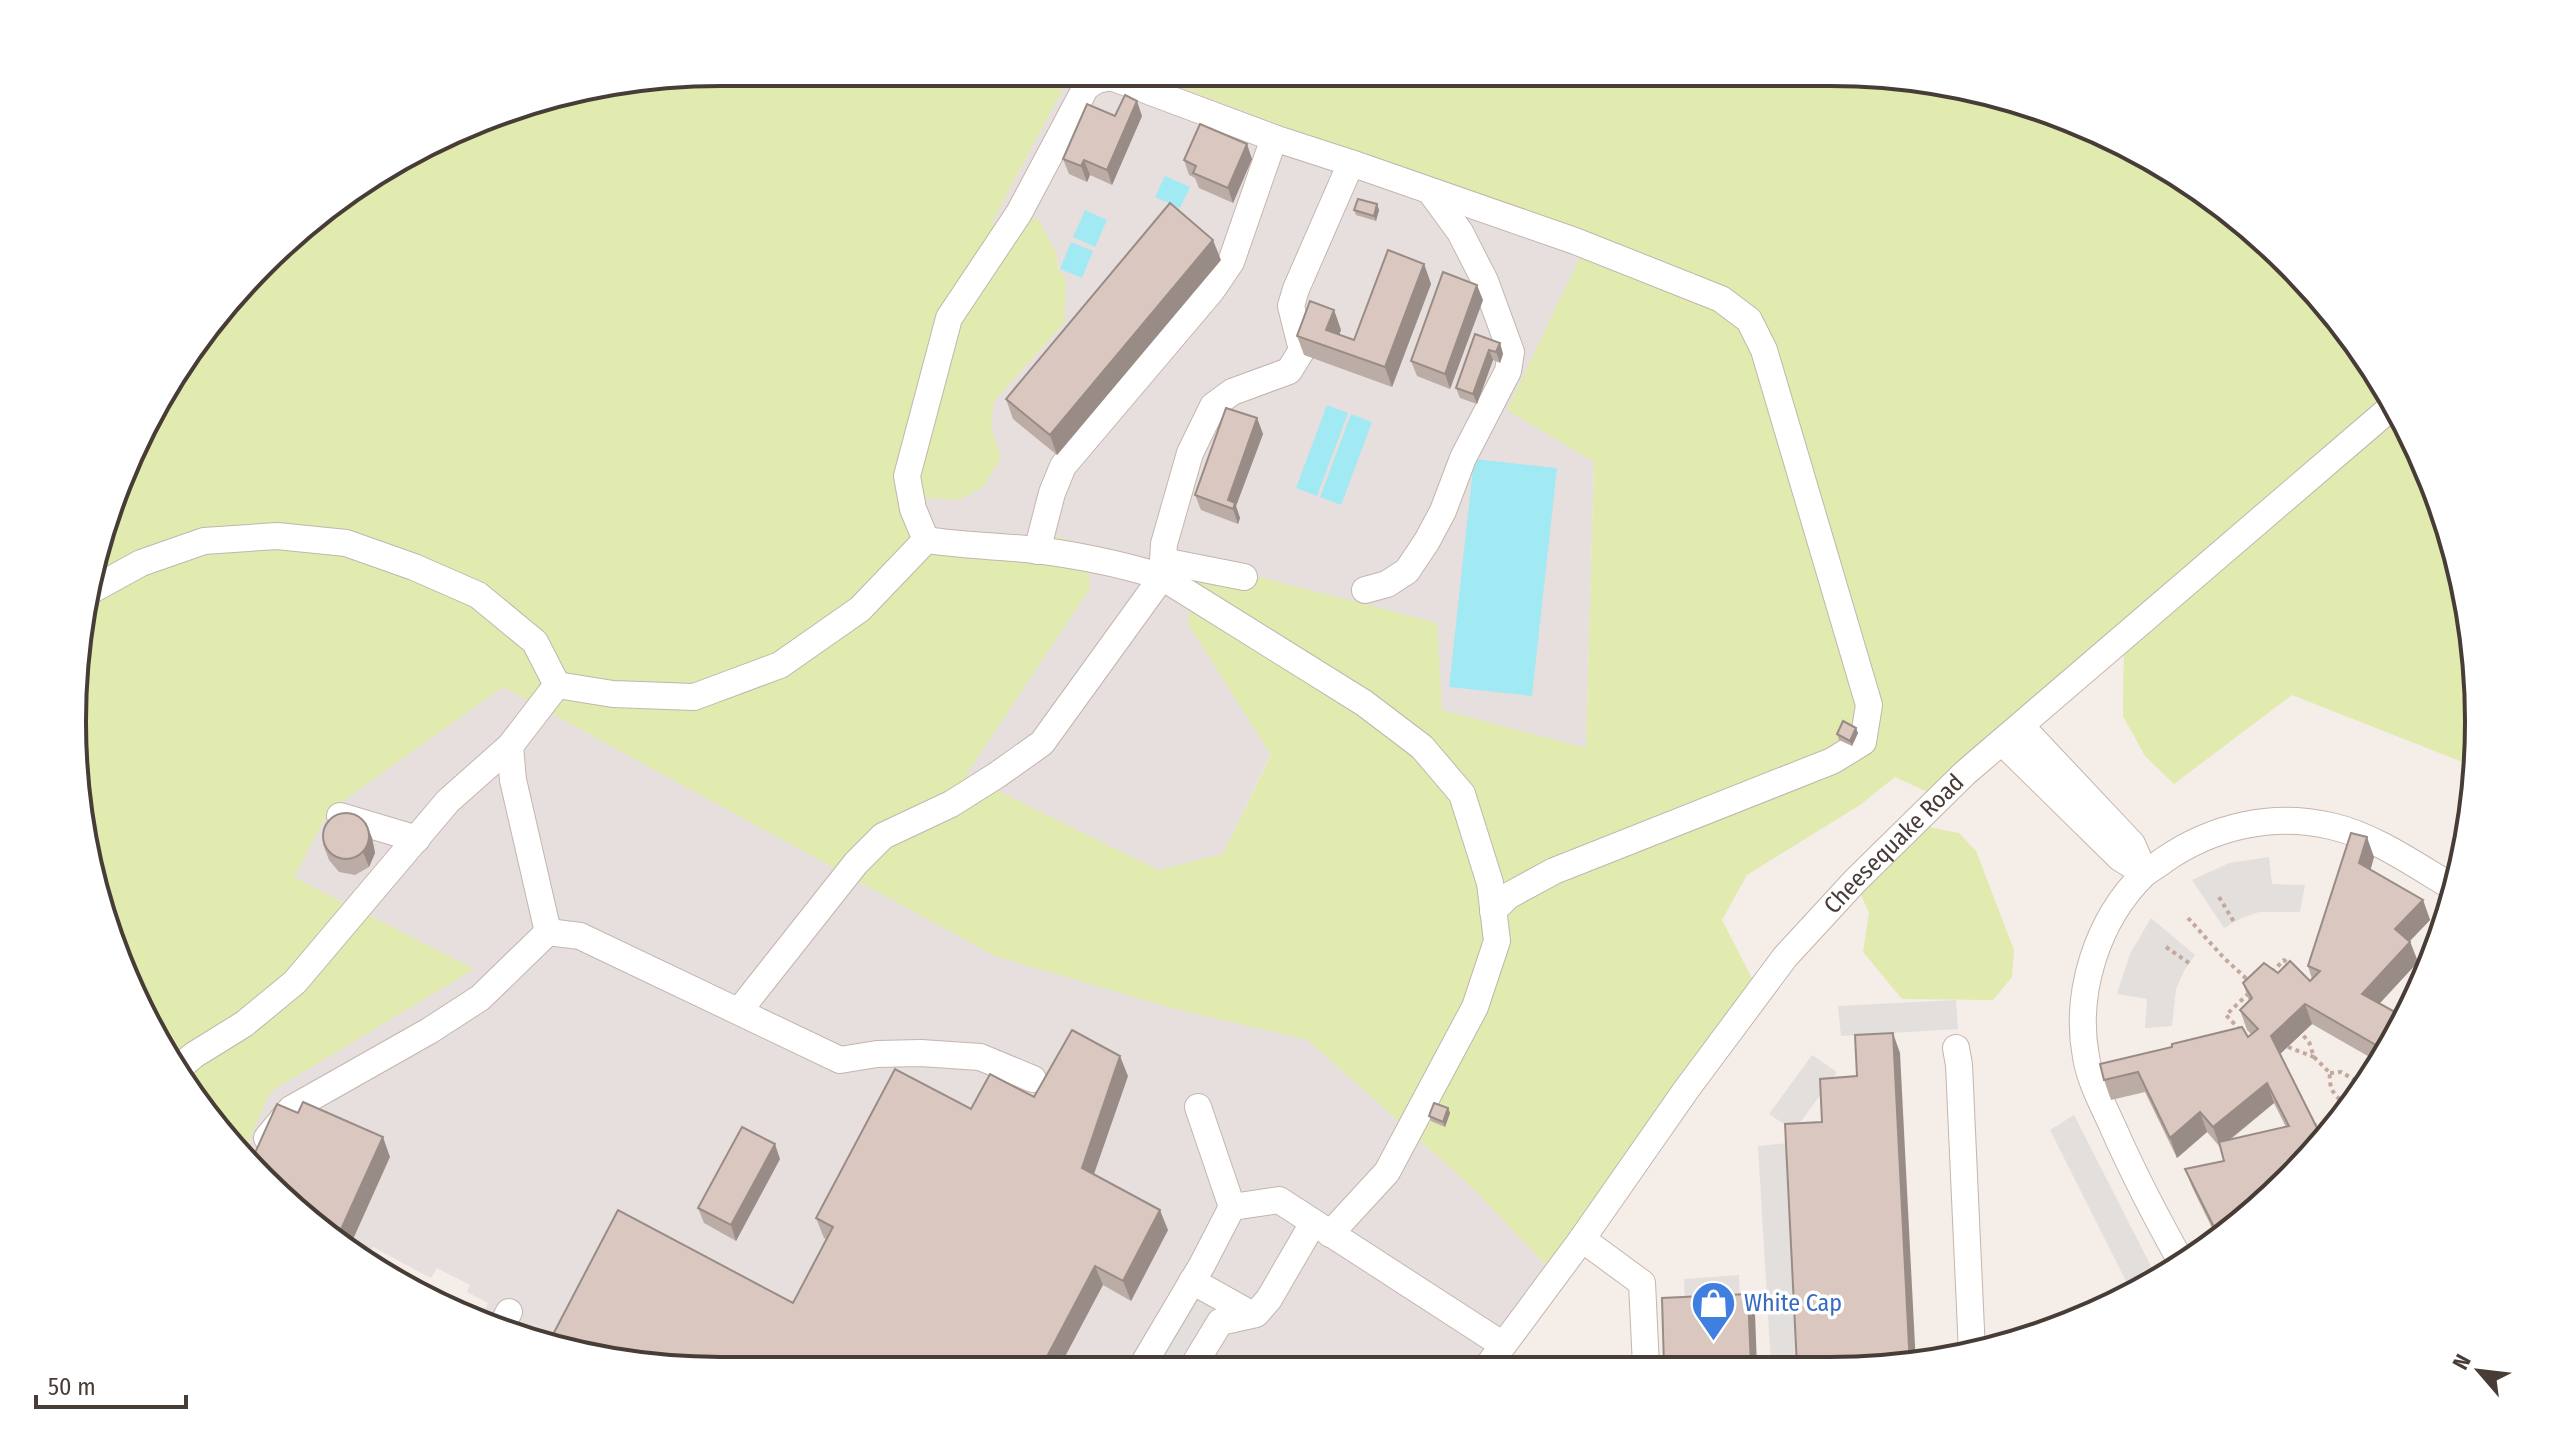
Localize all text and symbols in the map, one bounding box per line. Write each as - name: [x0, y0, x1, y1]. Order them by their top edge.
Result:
- street label: Cheesequake Road: [1818, 768, 1970, 919]
- shop icon: White Cap: [1689, 1279, 1737, 1342]
- place label: White Cap: [1744, 1289, 1842, 1317]
- north arrow: [2439, 1331, 2519, 1411]
- text: N: [2447, 1350, 2477, 1374]
- scale bar: [36, 1359, 186, 1409]
- text: 50 m: [48, 1373, 96, 1401]

